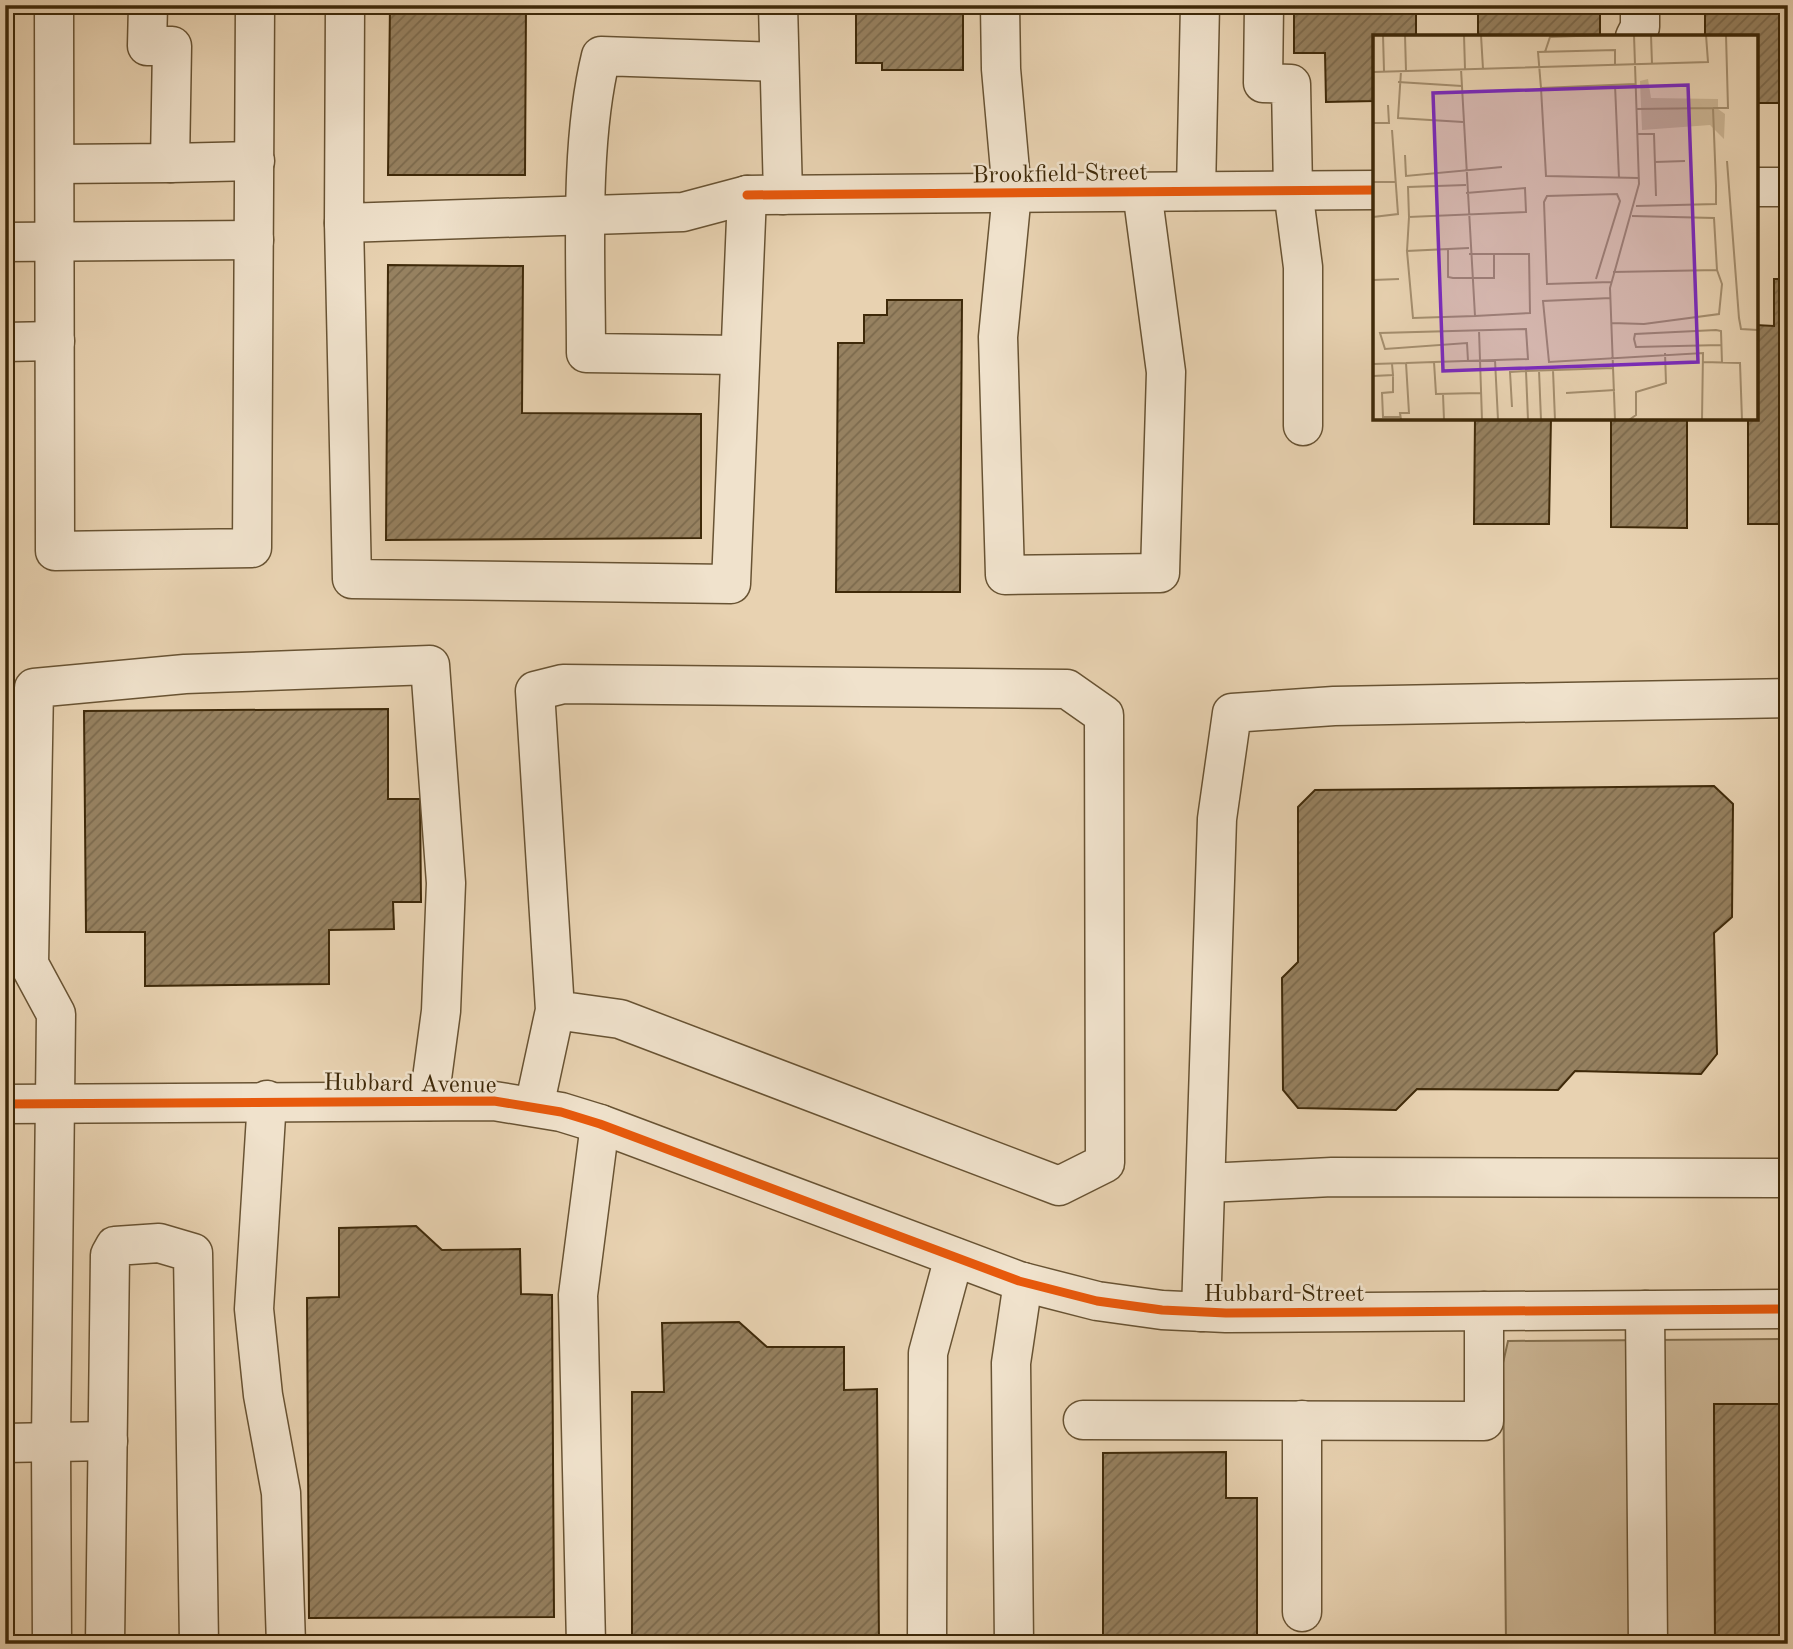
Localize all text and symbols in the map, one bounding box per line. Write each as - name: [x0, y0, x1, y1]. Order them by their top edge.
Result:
- inset map: [1373, 35, 1758, 420]
- street label: Brookfield Street: [972, 161, 1148, 189]
- street label: Hubbard Avenue: [323, 1071, 497, 1099]
- street label: Hubbard Street: [1204, 1283, 1364, 1307]

